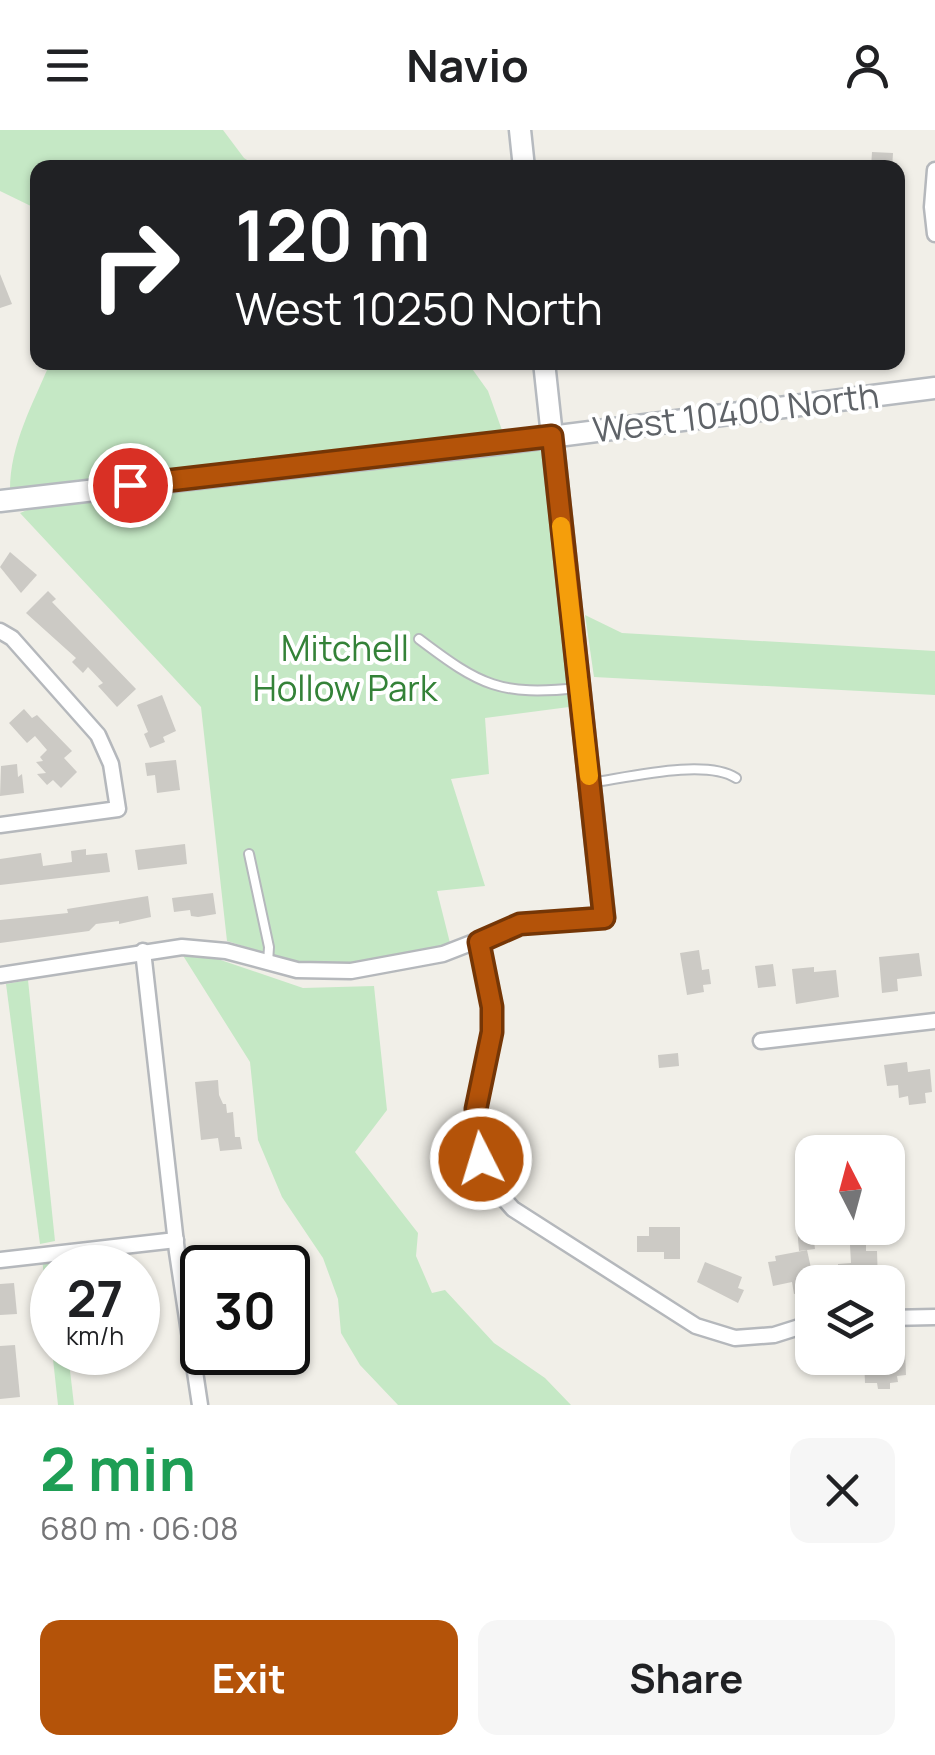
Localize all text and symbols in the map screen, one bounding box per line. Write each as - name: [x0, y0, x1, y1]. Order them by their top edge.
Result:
- text: Navio: [406, 34, 529, 96]
- icon: menu: [40, 38, 95, 93]
- icon: person: [840, 38, 895, 93]
- text: 120 m: [235, 186, 430, 282]
- icon: right: [70, 200, 200, 330]
- text: West 10250 North: [235, 277, 603, 339]
- street label: West 10400 North: [590, 371, 882, 453]
- pin: [88, 443, 173, 528]
- icon: arrive: [103, 458, 158, 513]
- park label: Mitchell Hollow Park: [253, 624, 439, 712]
- position arrow: [429, 1107, 533, 1211]
- north arrow: [795, 1135, 905, 1245]
- map controls: [795, 1135, 905, 1375]
- speed limit sign: 30: [180, 1245, 310, 1375]
- text: 27: [67, 1264, 123, 1332]
- button: layers: [795, 1265, 905, 1375]
- text: km/h: [66, 1318, 124, 1353]
- text: 2 min: [40, 1427, 196, 1509]
- button: close: [790, 1438, 895, 1543]
- text: 680 m · 06:08: [40, 1506, 239, 1550]
- button: Exit: [40, 1620, 458, 1735]
- button: Share: [478, 1620, 895, 1735]

